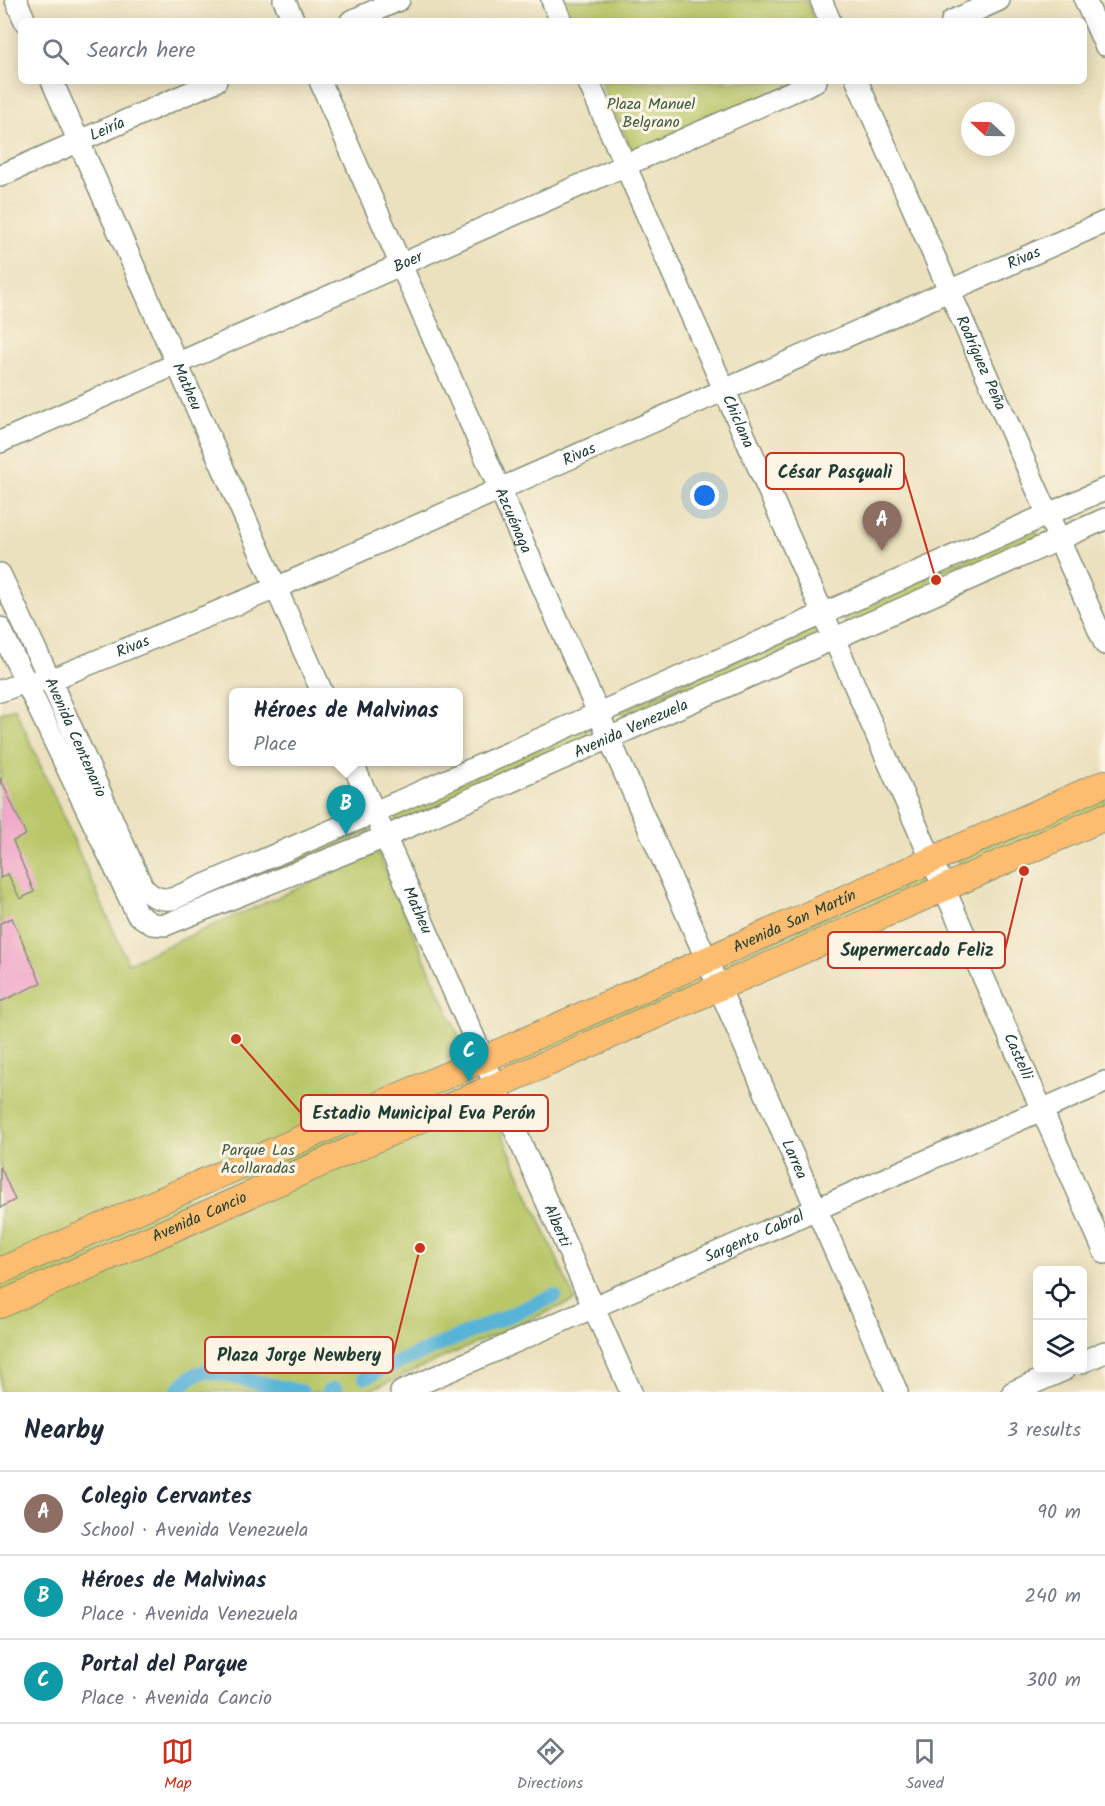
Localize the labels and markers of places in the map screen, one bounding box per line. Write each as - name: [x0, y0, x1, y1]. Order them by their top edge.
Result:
- callout: César Pasquali: [766, 453, 904, 489]
- pin: A: [862, 502, 902, 551]
- pin: B: [326, 786, 366, 835]
- callout: Supermercado Feliz: [828, 932, 1005, 968]
- pin: C: [450, 1032, 488, 1082]
- callout: Estadio Municipal Eva Perón: [301, 1095, 548, 1131]
- callout: Plaza Jorge Newbery: [205, 1337, 393, 1373]

